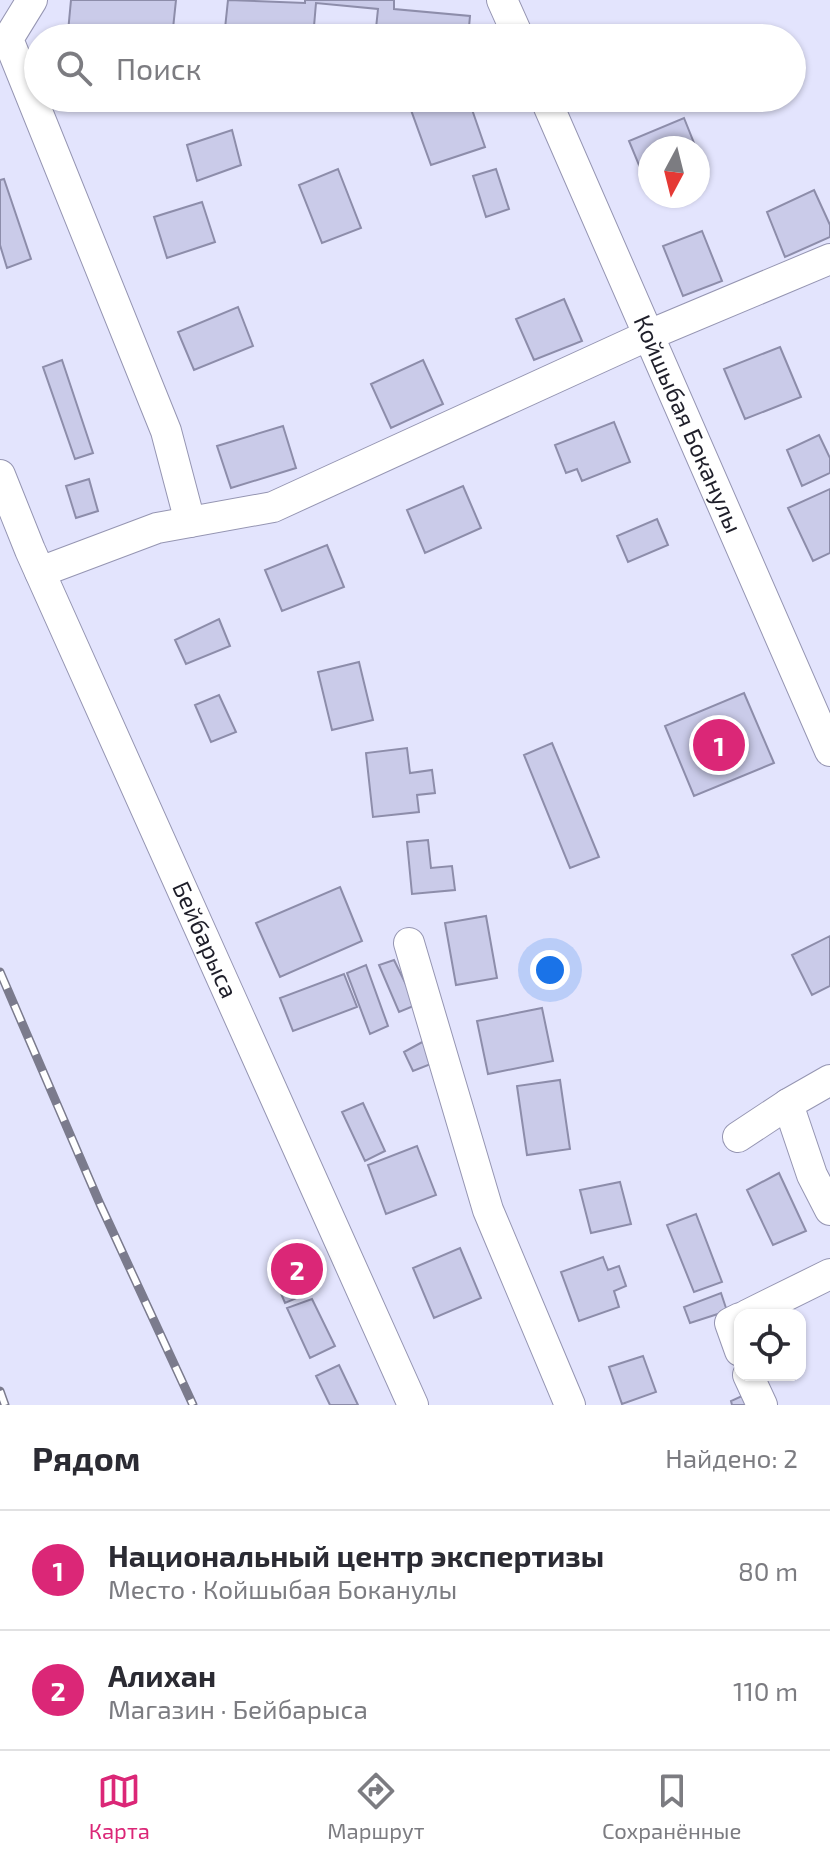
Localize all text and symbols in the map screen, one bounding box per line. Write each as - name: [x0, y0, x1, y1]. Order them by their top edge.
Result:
- search box: [24, 24, 806, 112]
- icon: search: [52, 46, 96, 90]
- text: Поиск: [116, 50, 202, 86]
- north arrow: [638, 136, 710, 208]
- street label: Койшыбая Боканулы: [628, 310, 749, 537]
- pin: 1: [693, 715, 745, 775]
- street label: Бейбарыса: [167, 876, 245, 1002]
- your location: [530, 950, 570, 990]
- pin: 2: [271, 1239, 323, 1299]
- map controls: [734, 1309, 806, 1381]
- button: locate: [734, 1309, 806, 1381]
- text: Рядом: [32, 1437, 140, 1478]
- text: Найдено: 2: [665, 1442, 798, 1473]
- text: Национальный центр экспертизы: [108, 1537, 604, 1573]
- text: 1: [52, 1555, 64, 1586]
- text: 80 m: [738, 1555, 798, 1586]
- text: Место · Койшыбая Боканулы: [108, 1573, 457, 1604]
- text: Алихан: [108, 1657, 216, 1693]
- text: 2: [50, 1675, 66, 1706]
- text: 110 m: [733, 1675, 798, 1706]
- text: Магазин · Бейбарыса: [108, 1693, 368, 1724]
- tab: Карта: [89, 1769, 150, 1843]
- tab: Маршрут: [327, 1769, 424, 1843]
- tab: Сохранённые: [602, 1769, 741, 1843]

